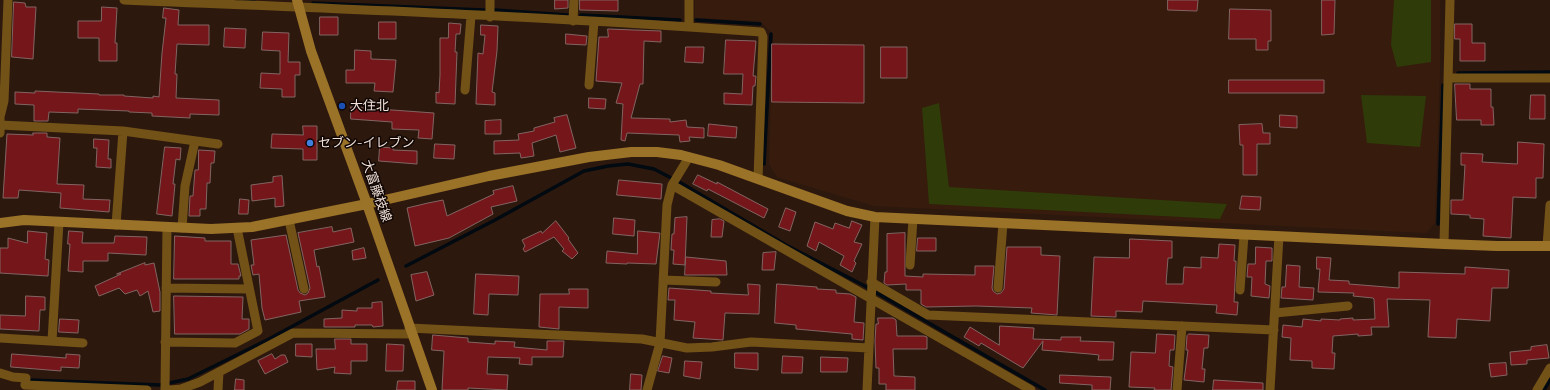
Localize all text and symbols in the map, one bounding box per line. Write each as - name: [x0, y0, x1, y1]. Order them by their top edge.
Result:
- place label: 大住北: [350, 98, 389, 114]
- marker: 大住北: [337, 101, 347, 111]
- place label: セブン-イレブン: [318, 135, 414, 151]
- marker: セブン-イレブン: [305, 138, 315, 148]
- street label: 大富藤枝線: [358, 158, 394, 224]

